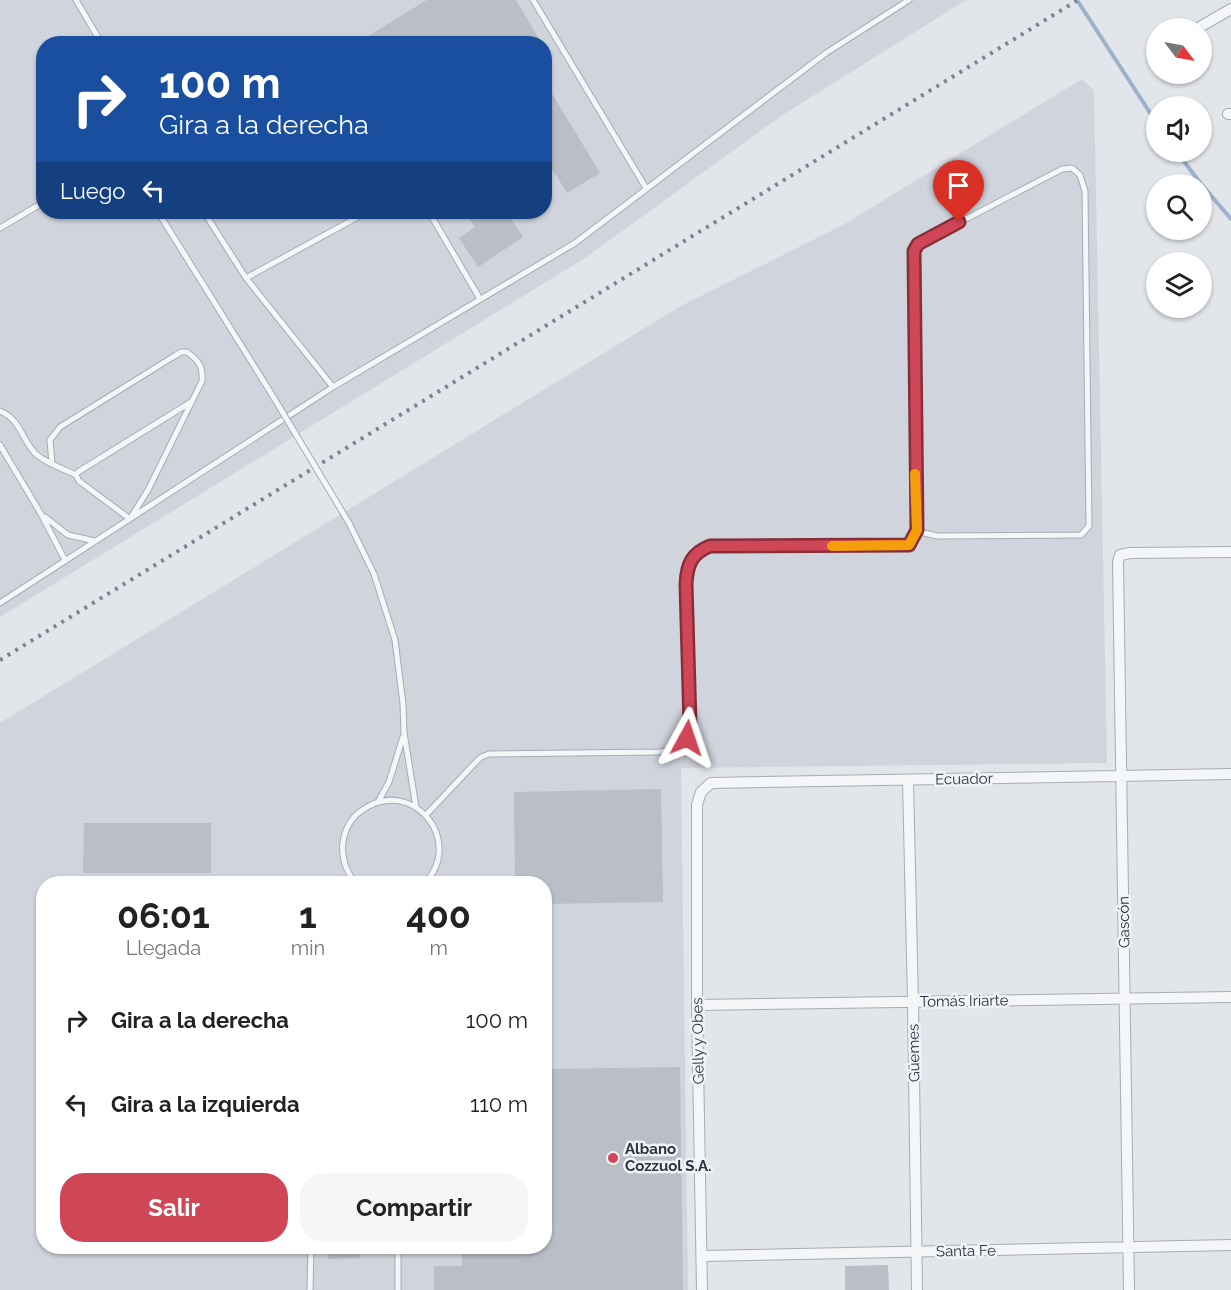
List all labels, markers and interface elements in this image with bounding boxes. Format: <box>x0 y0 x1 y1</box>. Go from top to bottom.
north arrow <box>1146 18 1212 84</box>
map controls <box>1146 18 1212 318</box>
text: 100 m <box>159 59 281 108</box>
icon: right <box>60 60 138 138</box>
button: sound <box>1146 96 1212 162</box>
text: Gira a la derecha <box>159 109 369 140</box>
pin <box>933 160 984 222</box>
icon: arrive <box>942 169 975 202</box>
icon: left <box>137 174 170 207</box>
button: search <box>1146 174 1212 240</box>
text: Luego <box>60 178 125 204</box>
button: layers <box>1146 252 1212 318</box>
position arrow <box>655 706 719 770</box>
street label: Ecuador <box>935 769 994 789</box>
text: 06:01 <box>117 894 210 936</box>
text: 1 <box>299 894 317 936</box>
text: 400 <box>406 894 471 936</box>
street label: Gascón <box>1115 896 1133 948</box>
text: Llegada <box>126 936 201 960</box>
text: min <box>291 936 325 960</box>
text: m <box>429 936 448 960</box>
street label: Tomás Iriarte <box>919 991 1009 1011</box>
street label: Gelly y Obes <box>688 997 708 1085</box>
icon: right <box>60 1004 93 1037</box>
text: Gira a la derecha <box>111 1007 289 1033</box>
text: 100 m <box>466 1007 528 1033</box>
street label: Güemes <box>904 1024 924 1082</box>
icon: left <box>60 1088 93 1121</box>
text: Gira a la izquierda <box>111 1091 300 1117</box>
text: 110 m <box>470 1091 528 1117</box>
place label: Albano Cozzuol S.A. <box>625 1140 711 1175</box>
marker: Albano Cozzuol S.A. <box>606 1151 620 1165</box>
button: Salir <box>60 1173 288 1242</box>
button: Compartir <box>300 1173 528 1242</box>
street label: Santa Fe <box>936 1241 996 1261</box>

